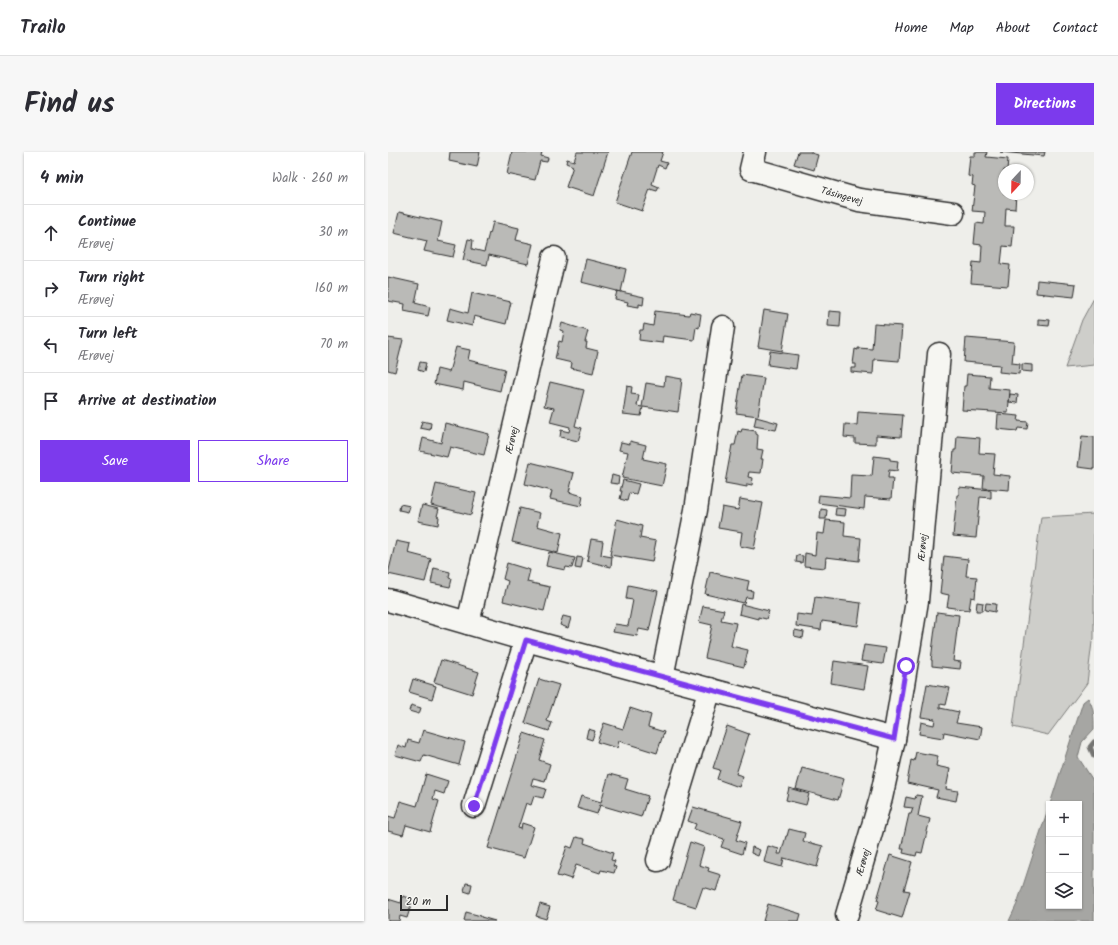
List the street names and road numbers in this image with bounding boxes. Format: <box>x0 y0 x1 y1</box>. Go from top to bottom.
street label: Tåsingevej <box>819 182 864 209</box>
street label: Ærøvej <box>501 425 523 455</box>
street label: Ærøvej <box>914 533 932 562</box>
street label: Ærøvej <box>852 847 875 878</box>

